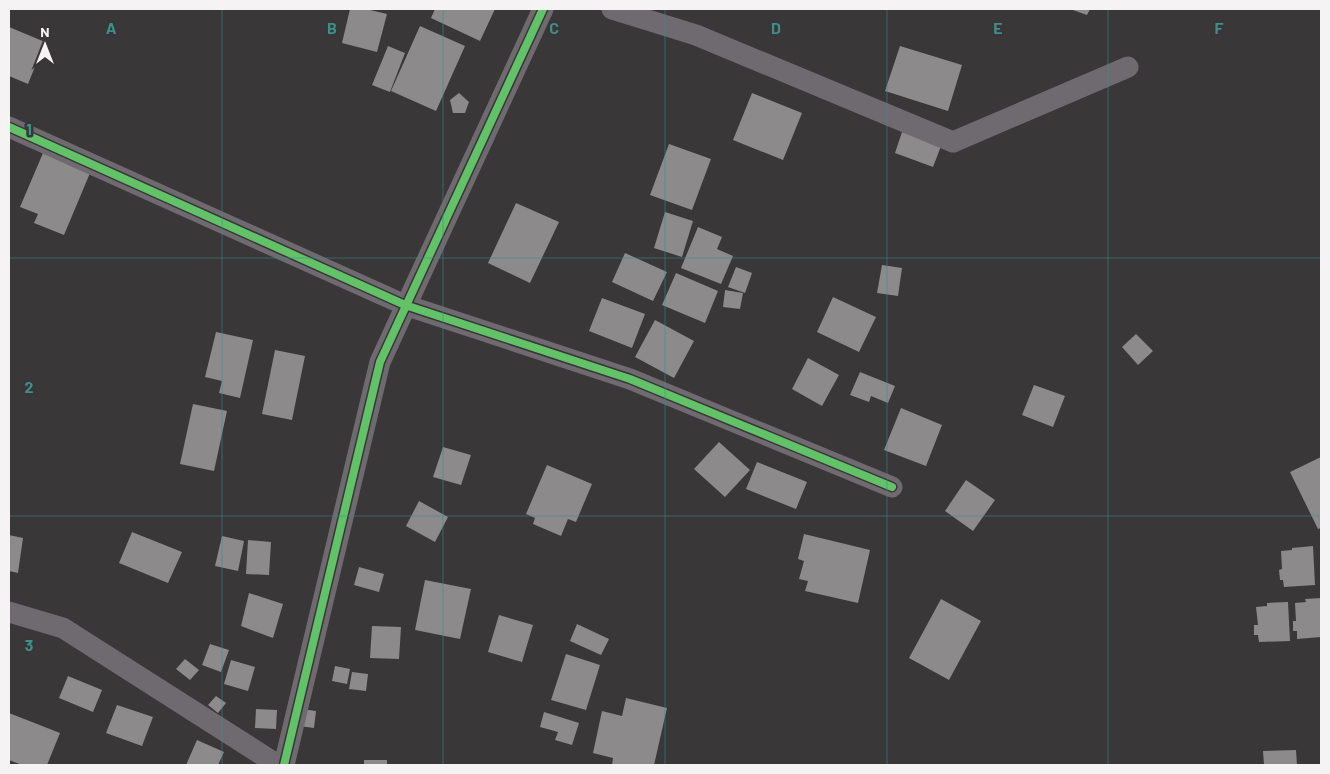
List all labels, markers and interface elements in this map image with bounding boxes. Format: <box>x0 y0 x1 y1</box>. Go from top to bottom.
text: A <box>106 18 117 37</box>
text: B <box>327 18 337 37</box>
text: C <box>549 18 559 37</box>
text: D <box>771 18 781 37</box>
text: E <box>993 18 1003 37</box>
text: F <box>1215 18 1224 37</box>
north arrow <box>20 20 70 70</box>
text: N <box>40 23 50 40</box>
text: 1 <box>26 119 32 138</box>
text: 2 <box>25 377 34 396</box>
text: 3 <box>25 635 33 654</box>

